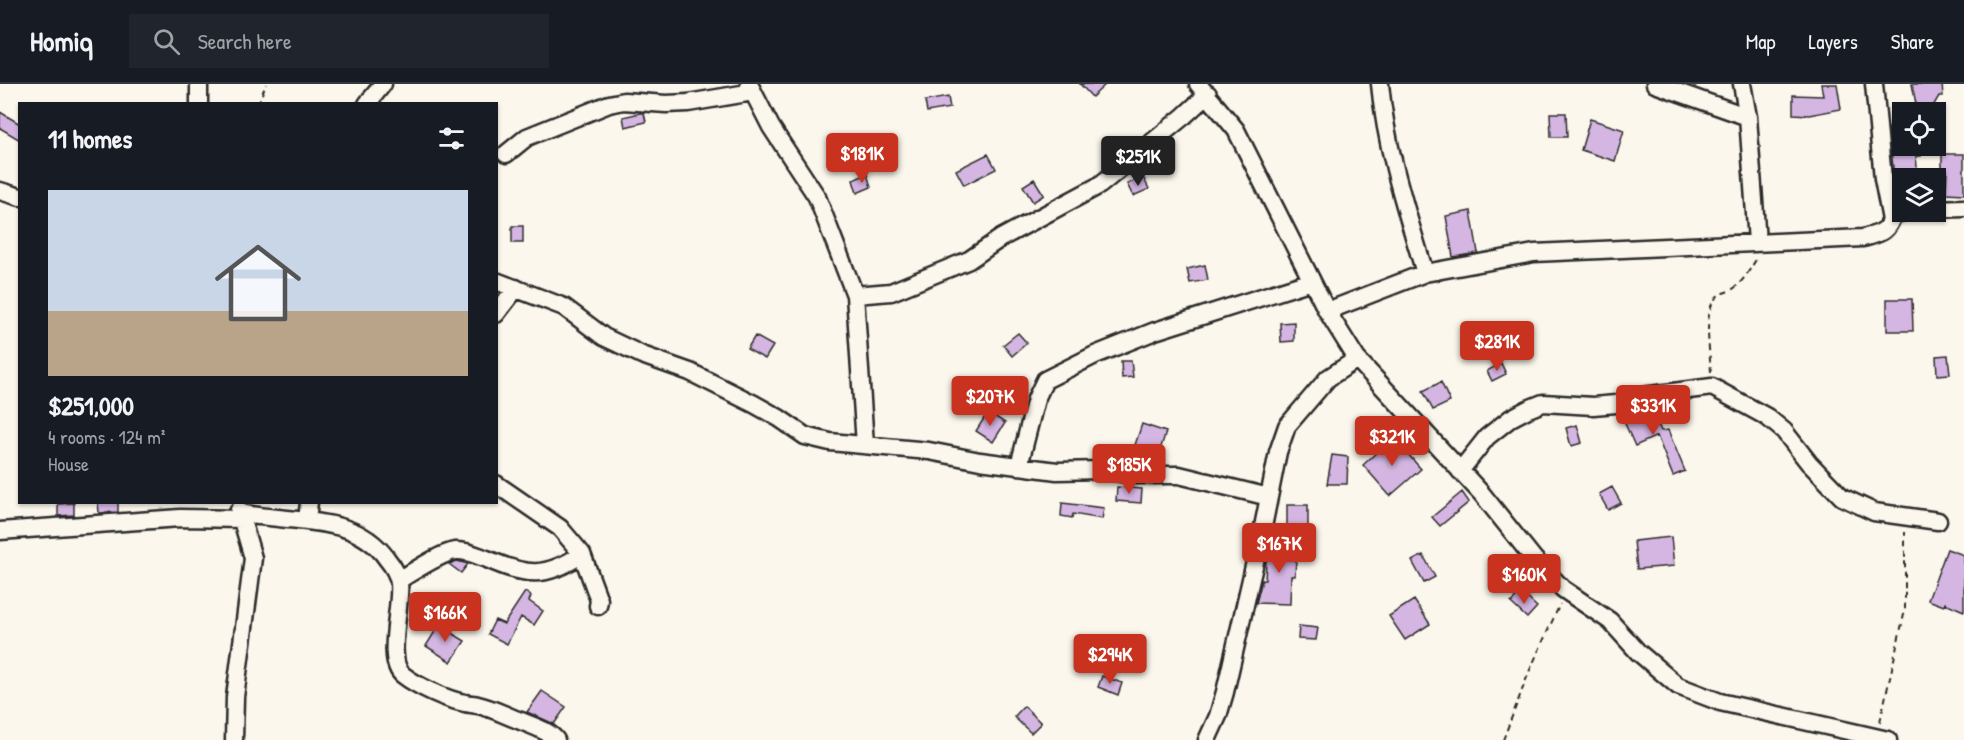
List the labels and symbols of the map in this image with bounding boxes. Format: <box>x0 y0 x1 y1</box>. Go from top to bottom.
pin: $181K <box>820 133 904 184</box>
pin: $251K <box>1096 136 1180 187</box>
pin: $281K <box>1455 321 1539 372</box>
pin: $207K <box>948 376 1032 427</box>
pin: $331K <box>1611 385 1695 436</box>
pin: $321K <box>1350 416 1434 467</box>
pin: $185K <box>1087 444 1171 495</box>
pin: $167K <box>1237 523 1321 574</box>
pin: $160K <box>1482 554 1566 605</box>
pin: $166K <box>403 592 487 643</box>
pin: $294K <box>1068 634 1152 685</box>

